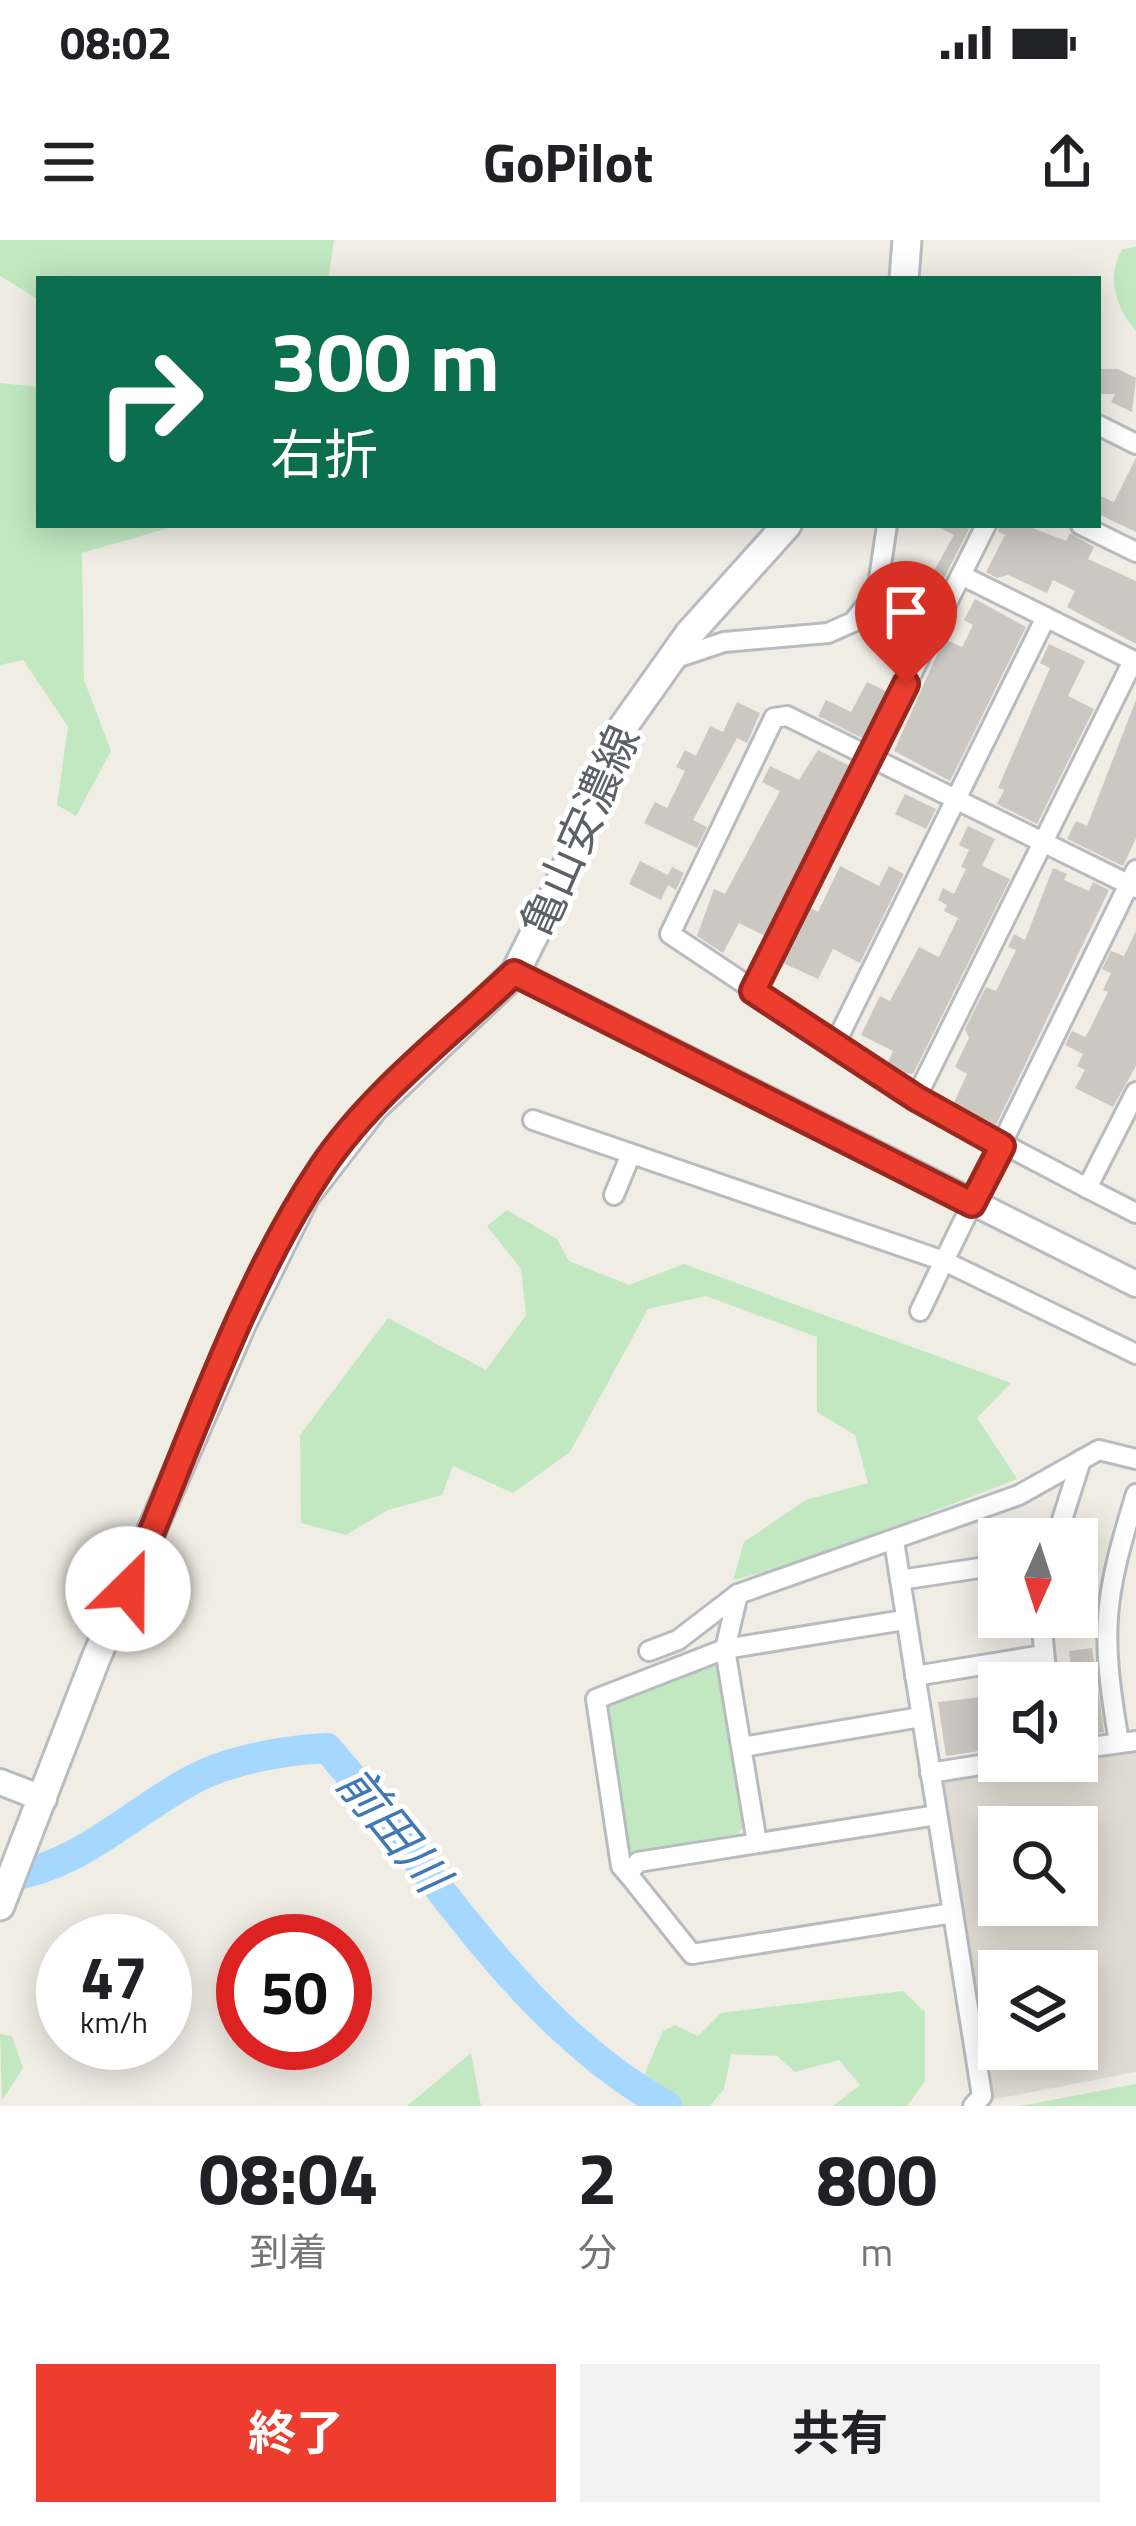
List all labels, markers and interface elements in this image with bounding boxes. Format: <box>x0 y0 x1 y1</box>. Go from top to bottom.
text: 08:02 <box>60 8 172 76</box>
text: GoPilot <box>483 121 653 203</box>
icon: menu <box>36 129 102 195</box>
icon: share <box>1034 129 1100 195</box>
text: 300 m <box>270 296 500 424</box>
icon: right <box>72 324 228 480</box>
text: 右折 <box>270 413 378 495</box>
pin <box>855 561 957 684</box>
icon: arrive <box>873 579 939 645</box>
street label: 亀山安濃線 <box>502 714 656 947</box>
north arrow <box>978 1518 1098 1638</box>
map controls <box>978 1518 1098 2070</box>
position arrow <box>65 1526 191 1652</box>
button: sound <box>978 1662 1098 1782</box>
water label: 前田川 <box>320 1750 470 1911</box>
button: search <box>978 1806 1098 1926</box>
speed limit sign: 50 <box>216 1914 372 2070</box>
text: 47 <box>80 1931 148 2022</box>
button: layers <box>978 1950 1098 2070</box>
text: km/h <box>80 1999 148 2045</box>
text: 08:04 <box>199 2122 378 2232</box>
text: 2 <box>577 2122 618 2232</box>
text: 800 <box>816 2123 937 2233</box>
text: 到着 <box>250 2222 328 2281</box>
text: 分 <box>578 2222 617 2281</box>
text: m <box>860 2222 893 2281</box>
button: 終了 <box>36 2364 556 2502</box>
button: 共有 <box>580 2364 1100 2502</box>

